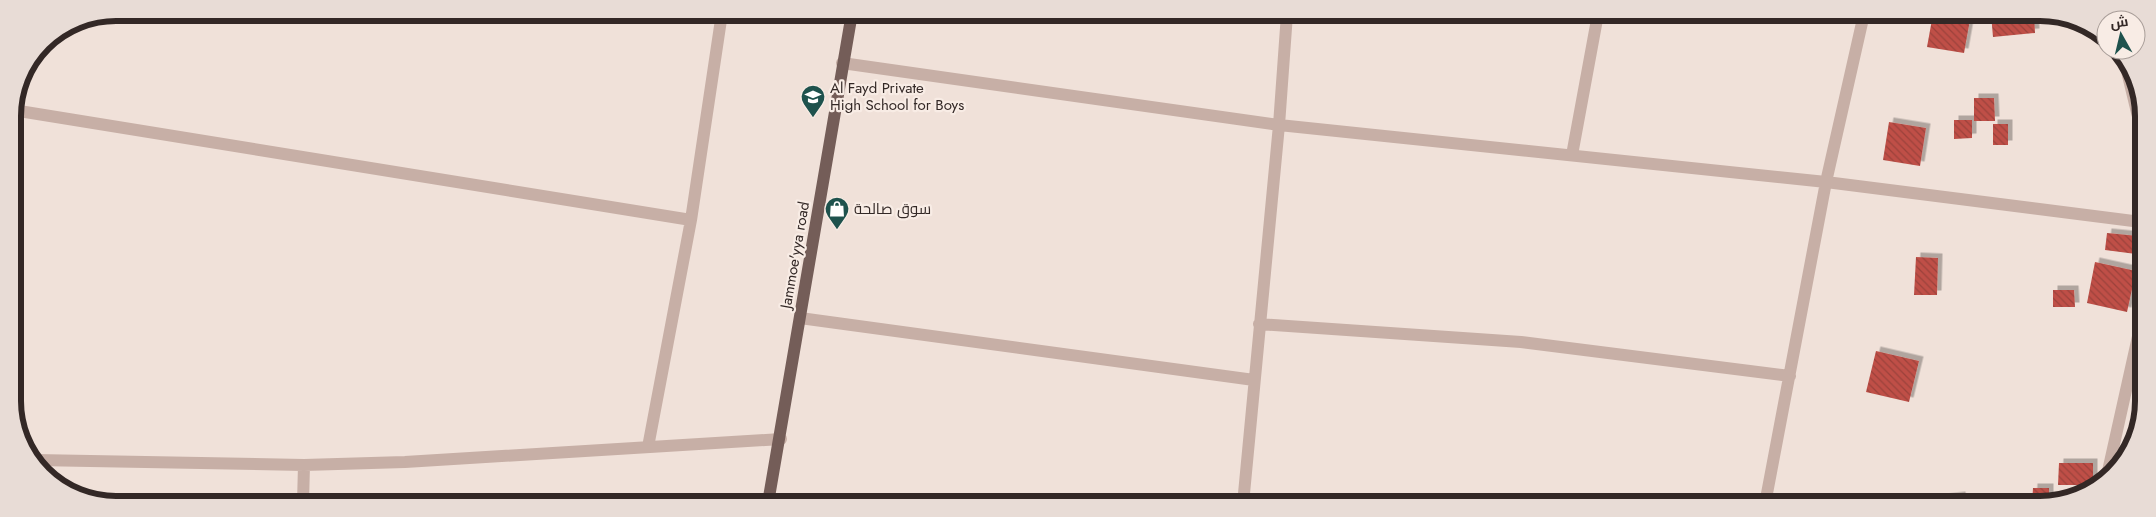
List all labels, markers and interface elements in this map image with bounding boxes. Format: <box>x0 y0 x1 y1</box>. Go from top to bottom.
north arrow <box>2096 10 2146 60</box>
text: ش <box>2109 11 2130 33</box>
place label: Al Fayd Private High School for Boys <box>830 77 964 116</box>
school or university icon: Al Fayd Private High School for Boys <box>800 84 826 118</box>
shop icon: سوق صالحة <box>824 196 850 230</box>
place label: سوق صالحة <box>854 198 931 220</box>
street label: Jammoe'yya road <box>774 200 815 312</box>

